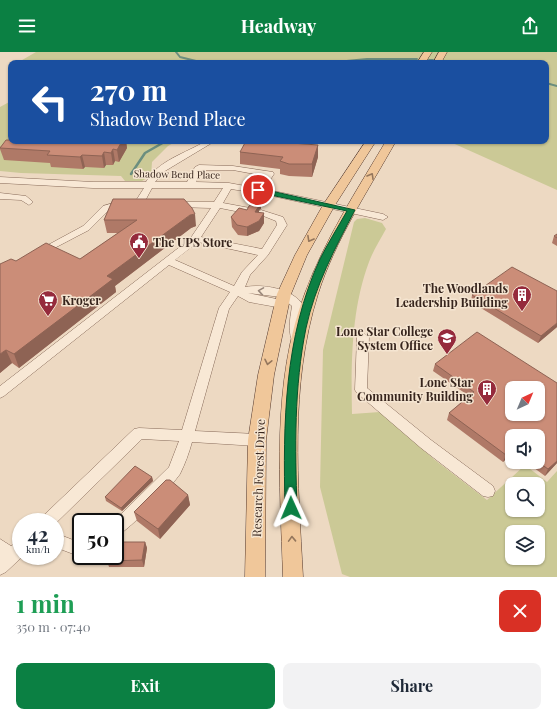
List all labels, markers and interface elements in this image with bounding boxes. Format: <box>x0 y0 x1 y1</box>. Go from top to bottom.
text: Headway <box>241 14 316 38</box>
icon: menu <box>16 15 38 37</box>
icon: share <box>519 15 541 37</box>
text: 270 m <box>90 71 167 108</box>
icon: left <box>24 76 76 128</box>
text: Shadow Bend Place <box>90 107 246 131</box>
street label: Shadow Bend Place <box>134 166 220 182</box>
pin <box>241 173 275 207</box>
one-way arrow <box>366 173 373 180</box>
icon: arrive <box>247 179 269 201</box>
public building icon: The UPS Store <box>128 231 150 259</box>
place label: The UPS Store <box>153 234 232 250</box>
one-way arrow <box>308 235 315 243</box>
place label: The Woodlands Leadership Building <box>395 280 508 310</box>
building icon: The Woodlands Leadership Building <box>511 284 533 312</box>
one-way arrow <box>258 287 264 296</box>
supermarket icon: Kroger <box>37 289 59 317</box>
place label: Kroger <box>62 292 101 308</box>
place label: Lone Star College System Office <box>336 323 433 353</box>
school or university icon: Lone Star College System Office <box>436 327 458 355</box>
one-way arrow <box>265 359 273 365</box>
place label: Lone Star Community Building <box>357 374 473 404</box>
building icon: Lone Star Community Building <box>476 378 498 406</box>
north arrow <box>505 381 545 421</box>
map controls <box>505 381 545 565</box>
street label: Research Forest Drive <box>248 419 268 537</box>
button: sound <box>505 429 545 469</box>
button: search <box>505 477 545 517</box>
position arrow <box>270 487 312 529</box>
speed limit sign: 50 <box>72 513 124 565</box>
text: 42 <box>27 520 49 547</box>
button: layers <box>505 525 545 565</box>
one-way arrow <box>287 536 296 542</box>
text: km/h <box>26 542 50 556</box>
text: 1 min <box>16 587 75 619</box>
button: close <box>499 590 541 632</box>
text: 350 m · 07:40 <box>16 618 91 635</box>
button: Exit <box>16 663 275 709</box>
button: Share <box>283 663 541 709</box>

